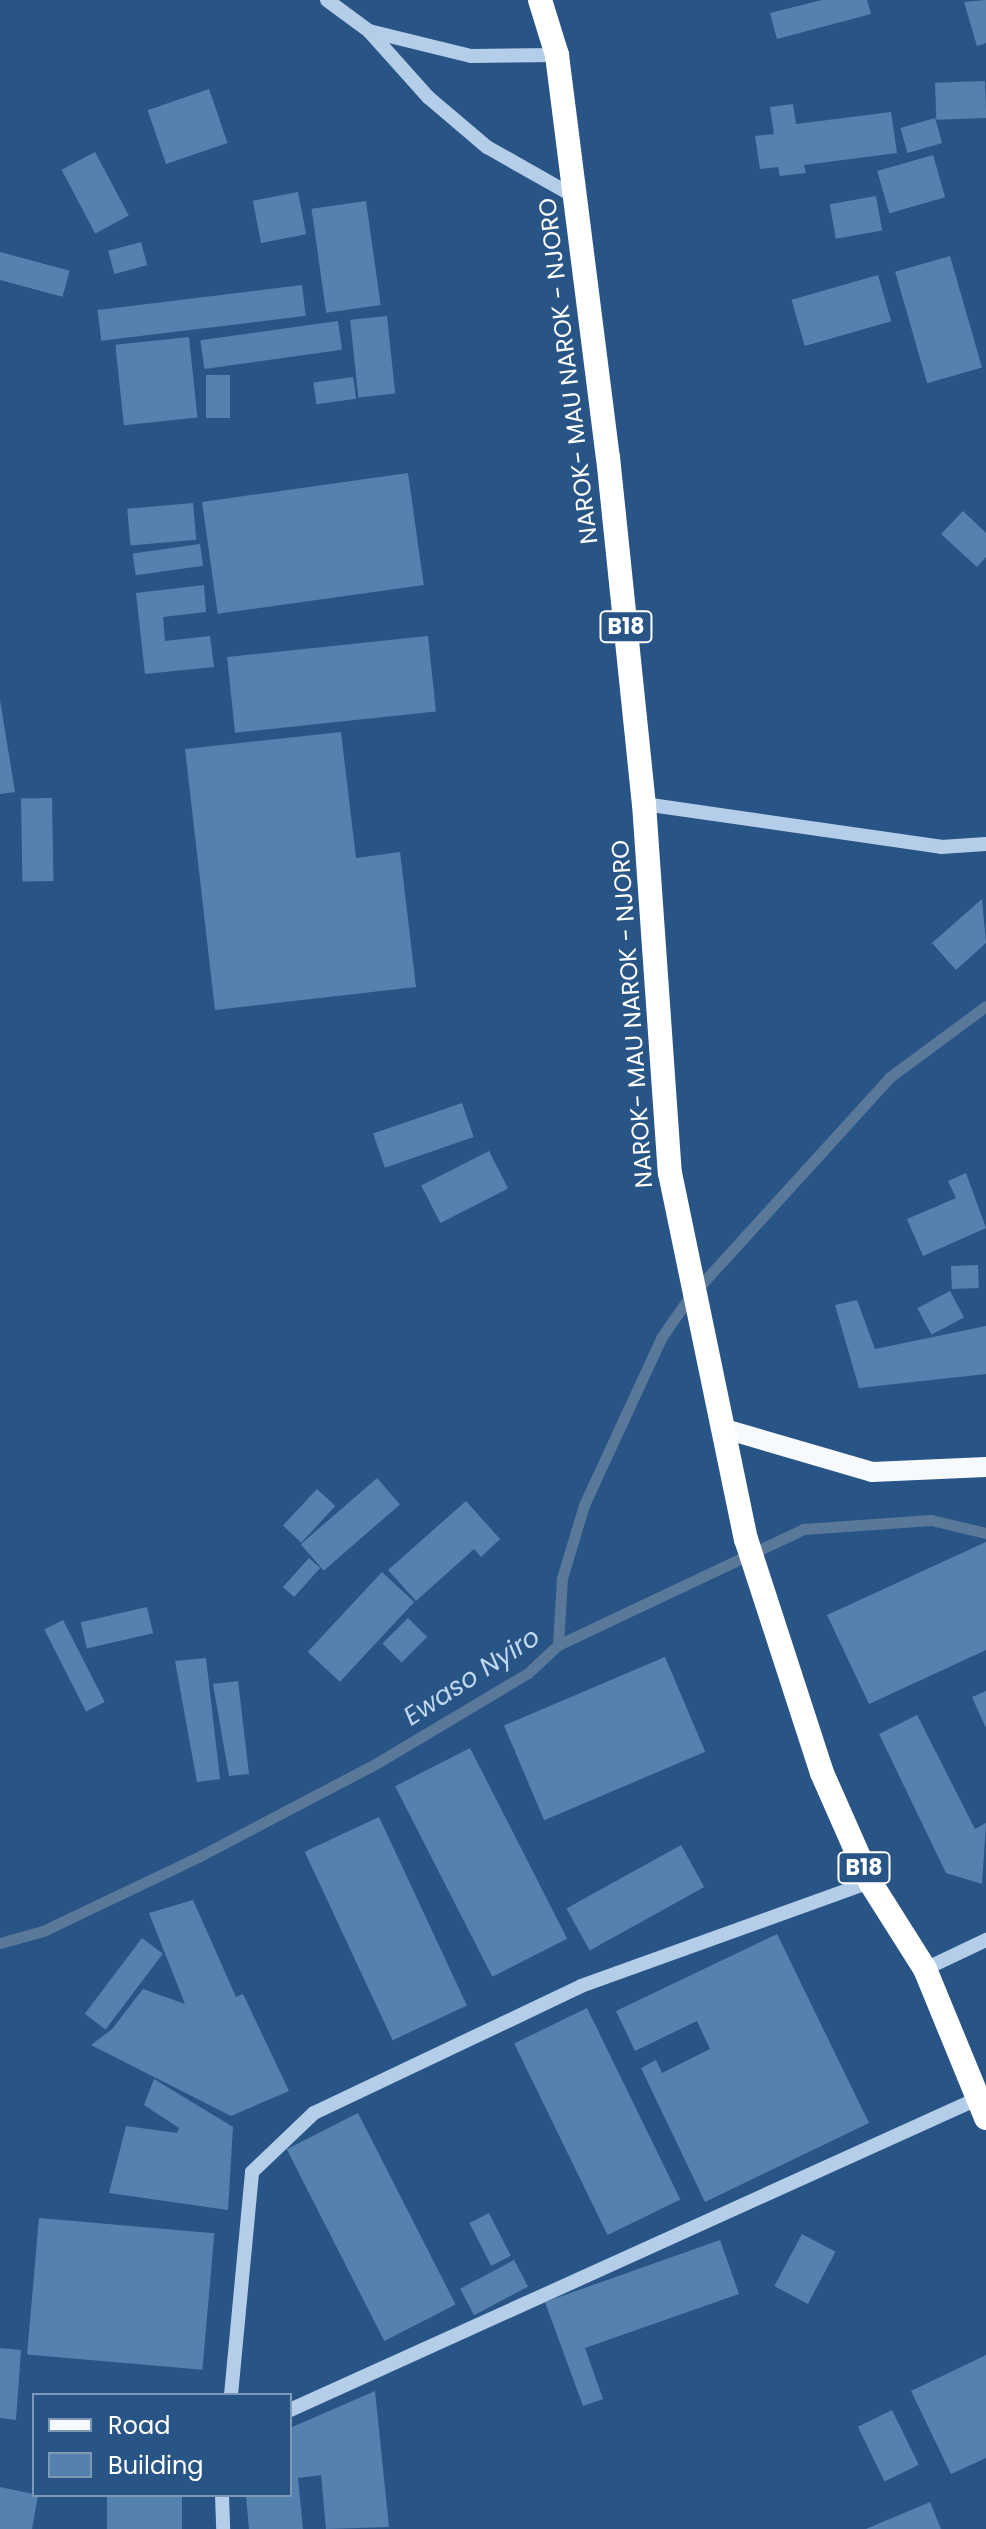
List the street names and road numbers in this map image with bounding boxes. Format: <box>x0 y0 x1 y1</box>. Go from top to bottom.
street label: NAROK- MAU NAROK - NJORO <box>532 196 604 546</box>
road number: B18 <box>598 609 654 645</box>
street label: NAROK- MAU NAROK - NJORO <box>605 839 659 1189</box>
road number: B18 <box>836 1850 892 1886</box>

